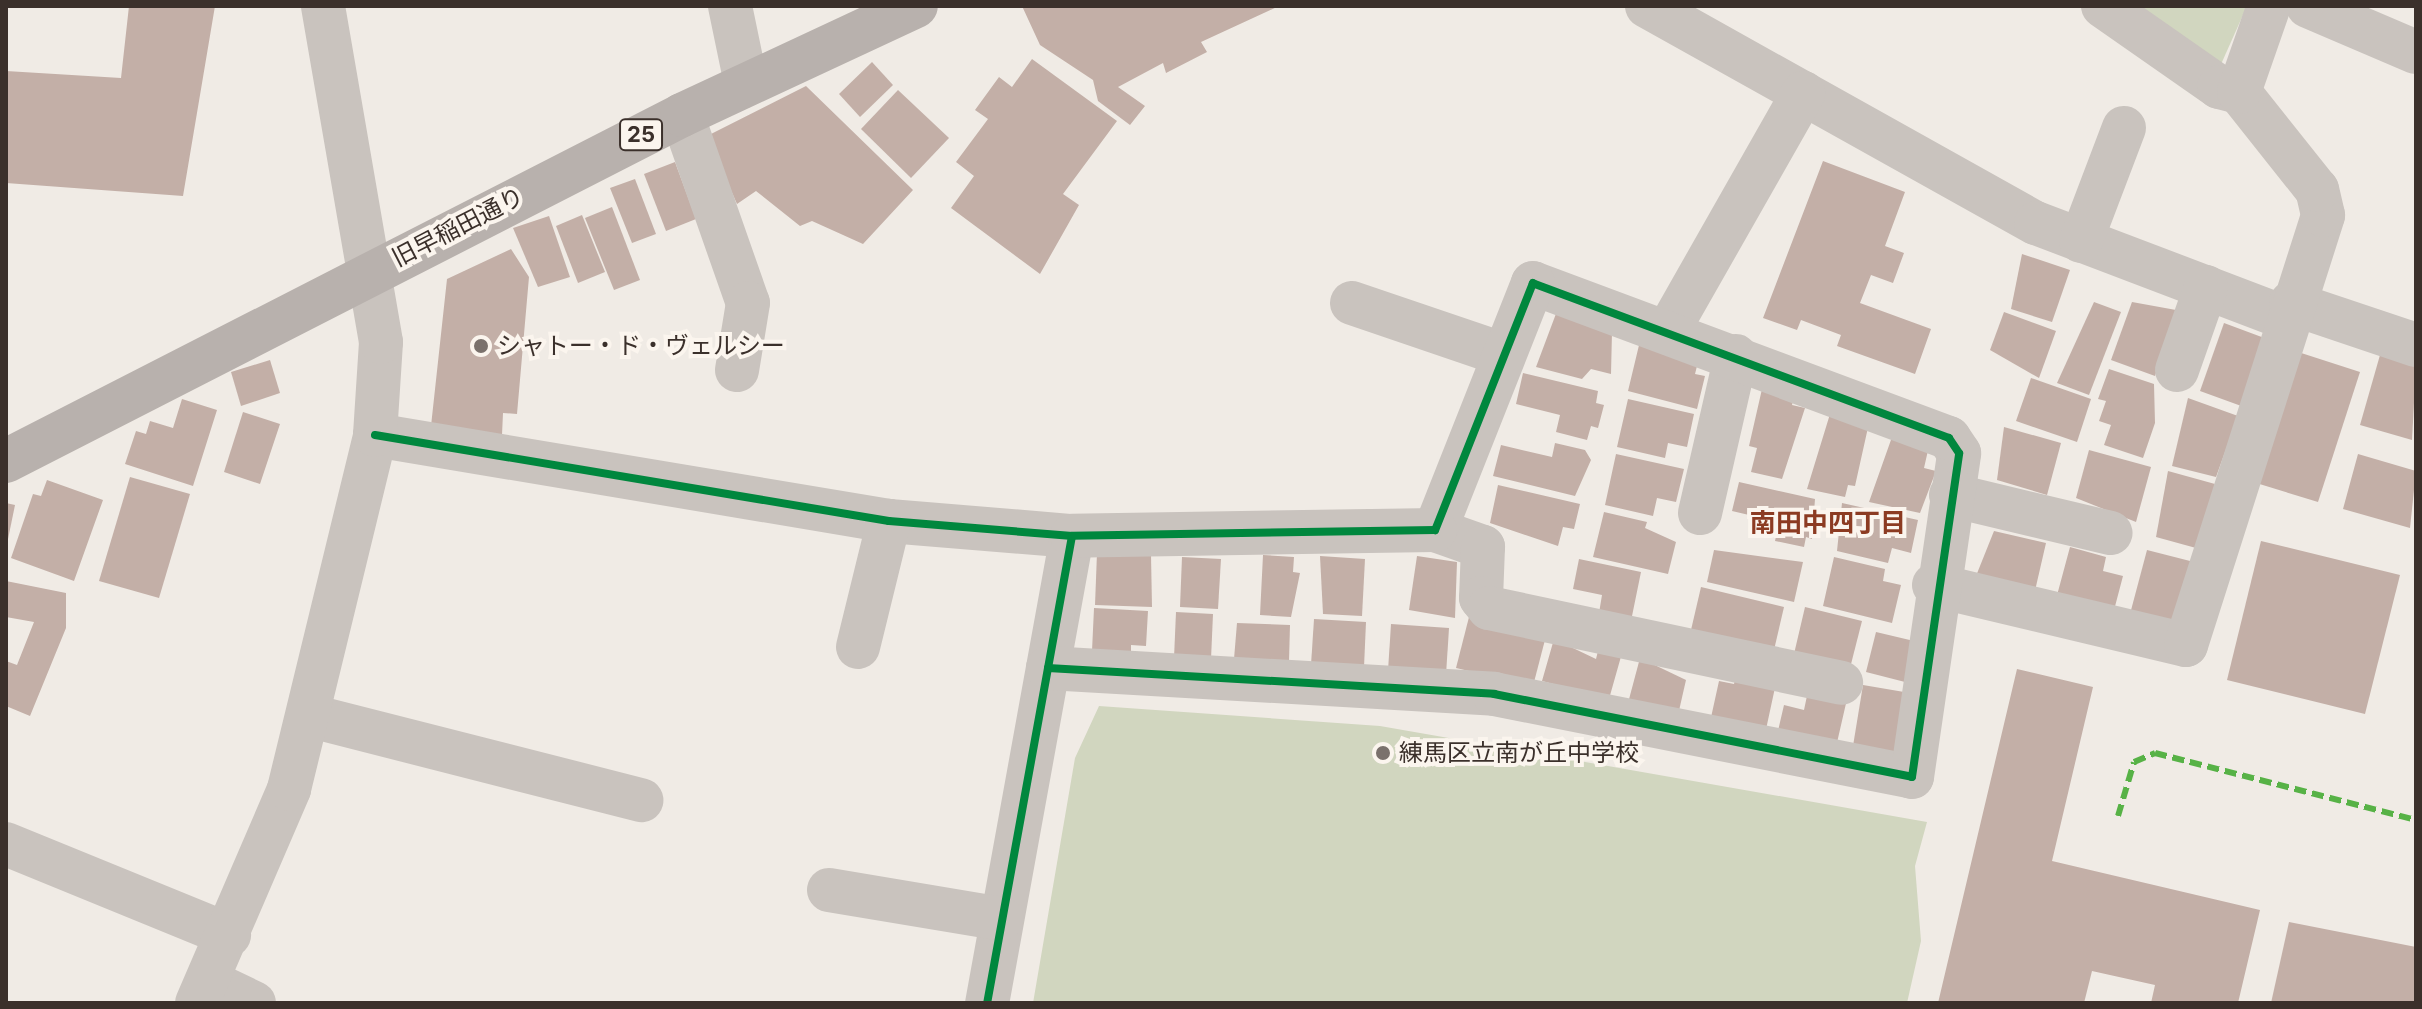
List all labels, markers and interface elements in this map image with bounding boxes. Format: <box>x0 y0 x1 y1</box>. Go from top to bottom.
road number: 25 <box>619 117 663 153</box>
street label: 旧早稲田通り <box>387 181 529 273</box>
place label: シャトー・ド・ヴェルシー <box>497 332 785 360</box>
marker: シャトー・ド・ヴェルシー <box>472 337 490 355</box>
district label: 南田中四丁目 <box>1750 507 1906 539</box>
place label: 練馬区立南が丘中学校 <box>1399 739 1639 767</box>
marker: 練馬区立南が丘中学校 <box>1374 744 1392 762</box>

